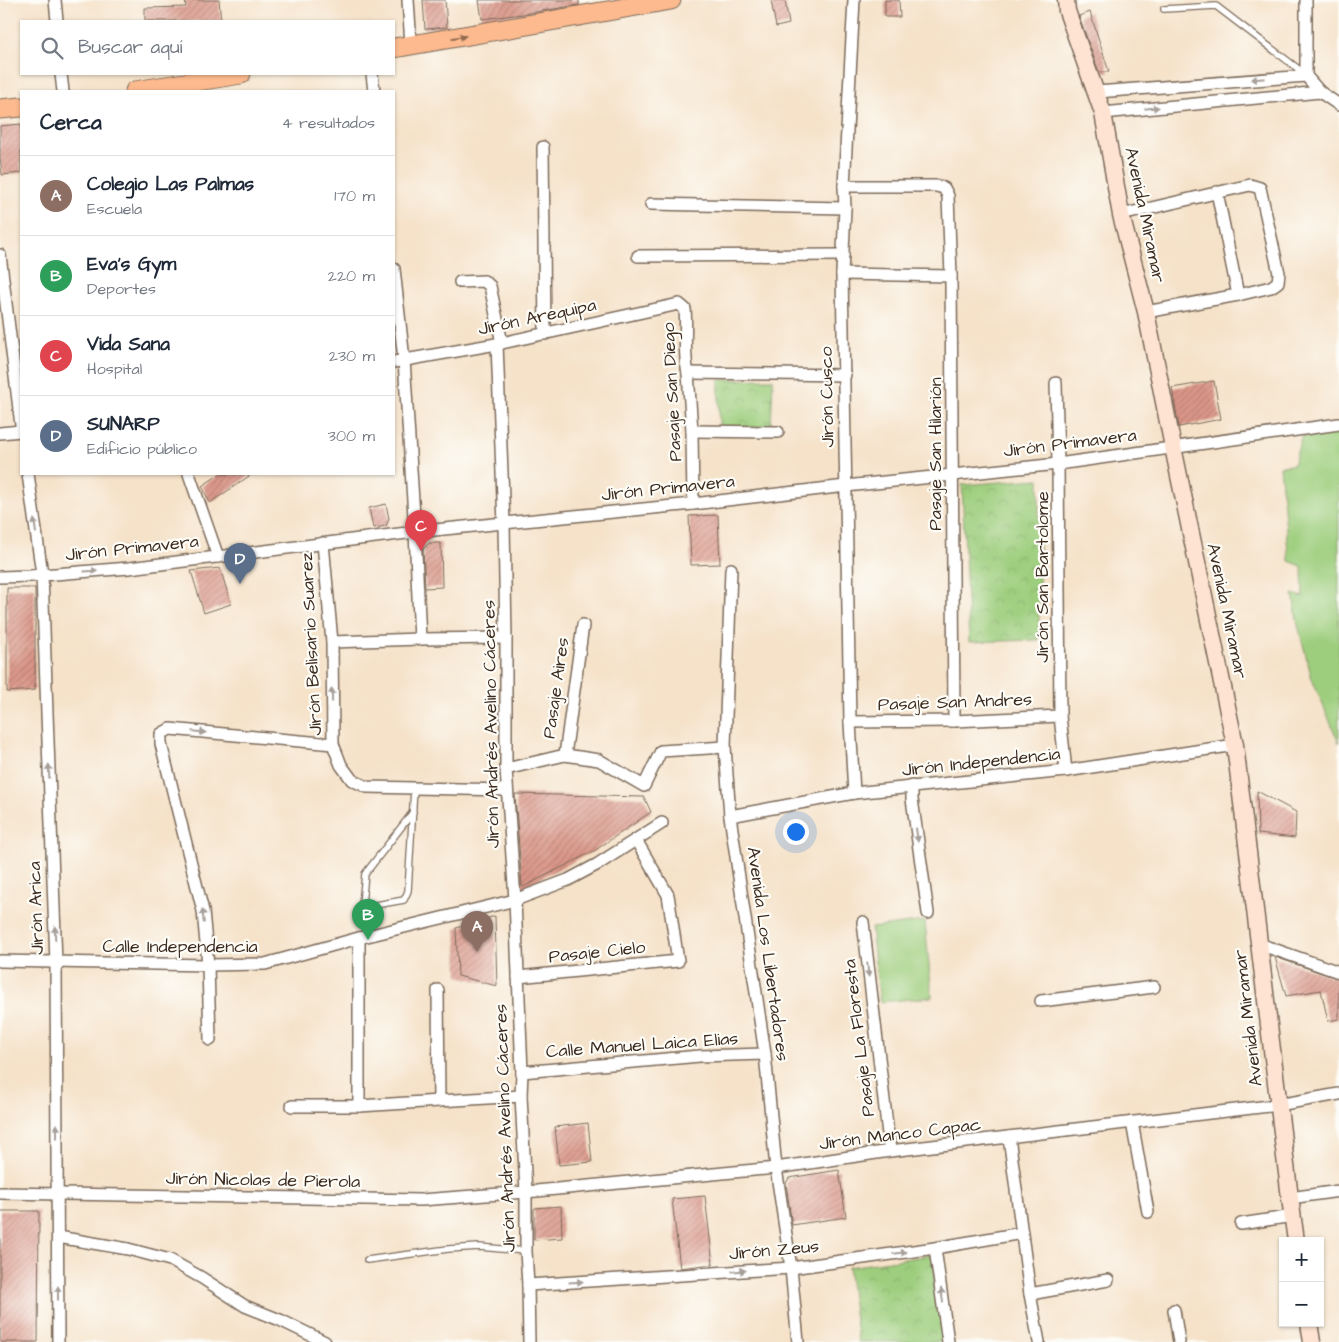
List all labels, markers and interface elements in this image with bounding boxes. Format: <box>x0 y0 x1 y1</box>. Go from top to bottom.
search box <box>20 20 395 75</box>
one-way arrow <box>451 32 467 40</box>
icon: search <box>38 34 66 62</box>
text: Buscar aquí <box>78 34 182 61</box>
one-way arrow <box>1250 76 1266 84</box>
one-way arrow <box>1144 104 1160 112</box>
text: Cerca <box>40 108 102 137</box>
text: 4 resultados <box>282 112 375 134</box>
street label: Avenida Miramar <box>1118 145 1172 285</box>
text: Colegio Las Palmas <box>87 171 254 198</box>
text: A <box>51 185 61 207</box>
text: 170 m <box>334 185 375 207</box>
text: Escuela <box>87 198 142 220</box>
text: Eva's Gym <box>87 251 176 278</box>
text: B <box>50 265 62 287</box>
text: 220 m <box>328 265 375 287</box>
text: Deportes <box>87 278 156 300</box>
street label: Jirón Arequipa <box>476 292 598 342</box>
street label: Pasaje San Diego <box>656 322 689 462</box>
text: Vida Sana <box>87 331 170 358</box>
text: C <box>50 345 62 367</box>
text: 230 m <box>329 345 375 367</box>
street label: Jirón Cusco <box>814 346 840 448</box>
text: Hospital <box>87 358 142 380</box>
street label: Pasaje San Hilarión <box>923 377 948 531</box>
text: SUNARP <box>87 411 160 438</box>
street label: Jirón Primavera <box>1002 422 1138 464</box>
text: D <box>51 425 61 447</box>
text: 300 m <box>328 425 375 447</box>
text: Edificio público <box>87 438 197 460</box>
street label: Jirón Primavera <box>600 469 736 507</box>
street label: Jirón San Bartolome <box>1030 491 1055 663</box>
pin: C <box>405 510 437 551</box>
one-way arrow <box>31 518 39 534</box>
street label: Jirón Primavera <box>64 529 200 567</box>
street label: Avenida Miramar <box>1200 541 1254 681</box>
pin: D <box>224 543 256 584</box>
street label: Jirón Belisario Suarez <box>294 552 328 736</box>
one-way arrow <box>83 566 99 574</box>
street label: Jirón Andrés Avelino Cáceres <box>476 600 506 848</box>
street label: Pasaje Aires <box>537 636 575 740</box>
one-way arrow <box>328 687 336 703</box>
street label: Pasaje San Andres <box>877 687 1033 717</box>
one-way arrow <box>191 728 207 736</box>
street label: Jirón Independencia <box>901 741 1061 783</box>
one-way arrow <box>45 763 53 779</box>
your location <box>783 819 809 845</box>
one-way arrow <box>914 827 922 843</box>
street label: Avenida Los Libertadores <box>741 845 795 1063</box>
street label: Jirón Arica <box>22 861 50 955</box>
pin: B <box>352 899 384 940</box>
one-way arrow <box>199 908 207 924</box>
pin: A <box>461 911 493 952</box>
one-way arrow <box>50 925 58 941</box>
street label: Calle Independencia <box>102 934 258 959</box>
street label: Pasaje Cielo <box>547 934 647 970</box>
street label: Avenida Miramar <box>1227 948 1269 1088</box>
street label: Pasaje La Floresta <box>837 958 881 1118</box>
one-way arrow <box>864 963 872 979</box>
street label: Jirón Andrés Avelino Cáceres <box>488 1003 522 1253</box>
street label: Calle Manuel Laica Elias <box>545 1026 739 1064</box>
street label: Jirón Manco Capac <box>818 1112 982 1156</box>
one-way arrow <box>53 1123 61 1139</box>
street label: Jirón Nicolas de Pierola <box>166 1166 360 1194</box>
street label: Jirón Zeus <box>728 1234 820 1266</box>
map controls <box>1279 1237 1324 1327</box>
button: + <box>1279 1237 1324 1282</box>
one-way arrow <box>892 1249 908 1257</box>
one-way arrow <box>731 1267 747 1275</box>
one-way arrow <box>569 1278 585 1286</box>
button: − <box>1279 1282 1324 1327</box>
one-way arrow <box>54 1285 62 1301</box>
one-way arrow <box>938 1287 946 1303</box>

